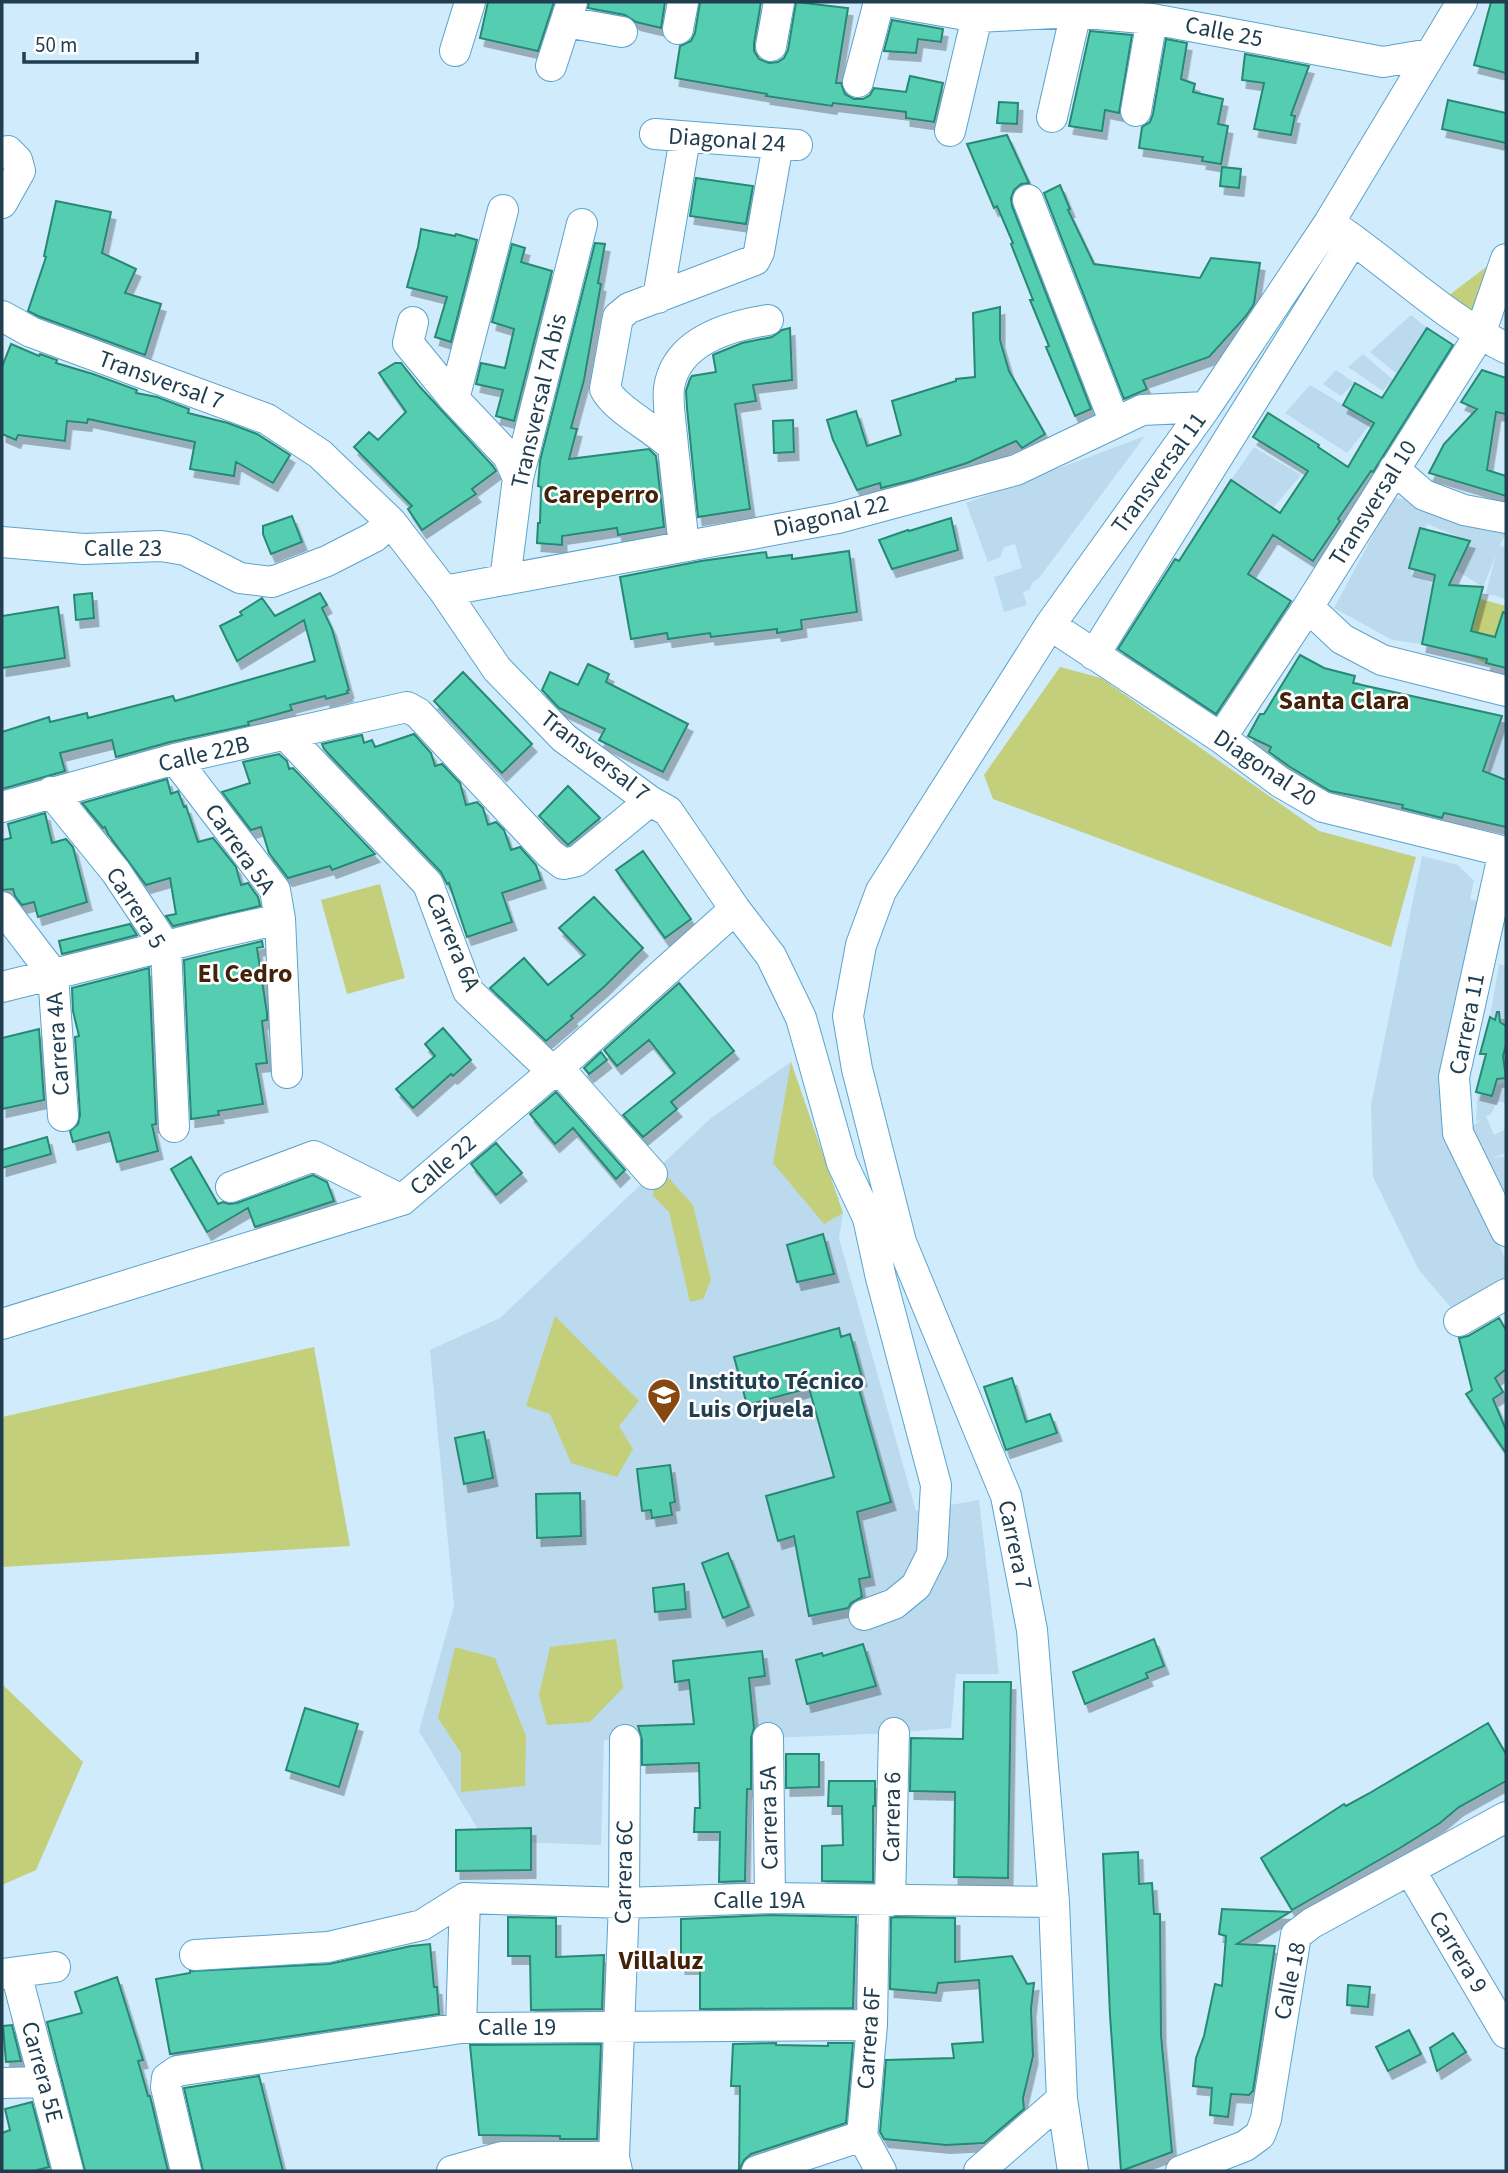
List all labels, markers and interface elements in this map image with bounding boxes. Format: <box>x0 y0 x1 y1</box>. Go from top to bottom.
street label: Calle 25 <box>1182 7 1266 57</box>
scale bar <box>24 21 198 65</box>
text: 50 m <box>35 30 77 60</box>
street label: Diagonal 24 <box>667 118 787 162</box>
street label: Transversal 7A bis <box>502 310 576 492</box>
street label: Transversal 7 <box>93 341 229 419</box>
street label: Transversal 11 <box>1103 405 1215 541</box>
street label: Transversal 10 <box>1320 433 1426 573</box>
district label: Careperro <box>543 476 659 513</box>
street label: Diagonal 22 <box>770 486 892 546</box>
street label: Calle 23 <box>84 531 162 566</box>
district label: Santa Clara <box>1279 682 1409 719</box>
street label: Transversal 7 <box>533 702 657 810</box>
street label: Diagonal 20 <box>1206 721 1324 815</box>
street label: Calle 22B <box>155 727 253 781</box>
street label: Carrera 5A <box>196 796 284 902</box>
street label: Carrera 5 <box>97 860 175 956</box>
street label: Carrera 6A <box>417 887 489 997</box>
district label: El Cedro <box>198 955 292 992</box>
street label: Carrera 11 <box>1440 970 1494 1078</box>
street label: Carrera 4A <box>37 991 79 1097</box>
street label: Calle 22 <box>402 1126 484 1204</box>
place label: Instituto Técnico Luis Orjuela <box>688 1364 864 1427</box>
school or university icon: Instituto Técnico Luis Orjuela <box>645 1376 683 1425</box>
street label: Carrera 7 <box>988 1497 1042 1593</box>
street label: Carrera 5A <box>751 1766 787 1870</box>
street label: Carrera 6 <box>874 1771 910 1863</box>
street label: Carrera 6C <box>606 1819 642 1925</box>
street label: Calle 19A <box>713 1883 805 1918</box>
street label: Carrera 9 <box>1420 1904 1496 2000</box>
street label: Calle 18 <box>1265 1939 1315 2023</box>
district label: Villaluz <box>618 1942 703 1979</box>
street label: Carrera 6F <box>848 1985 890 2090</box>
street label: Calle 19 <box>478 2010 556 2045</box>
street label: Carrera 5E <box>12 2018 72 2126</box>

